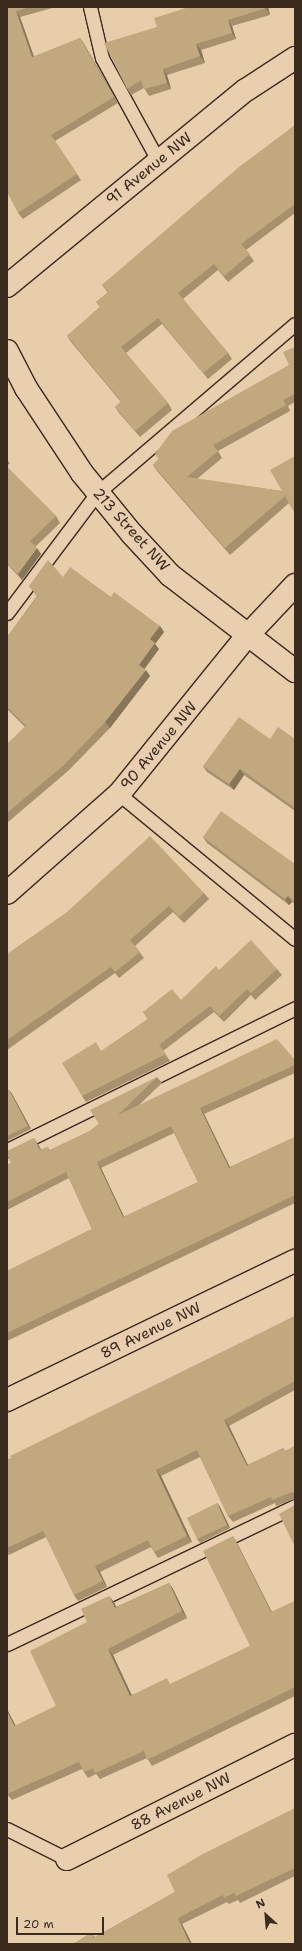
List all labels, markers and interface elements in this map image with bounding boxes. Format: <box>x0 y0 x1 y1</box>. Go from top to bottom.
street label: 91 Avenue NW <box>102 129 196 209</box>
street label: 213 Street NW <box>89 485 173 575</box>
street label: 90 Avenue NW <box>117 698 201 794</box>
street label: 89 Avenue NW <box>98 1299 204 1363</box>
street label: 88 Avenue NW <box>128 1769 234 1835</box>
north arrow <box>246 1895 286 1935</box>
text: N <box>253 1895 268 1912</box>
scale bar <box>18 1909 106 1935</box>
text: 20 m <box>23 1916 54 1932</box>

